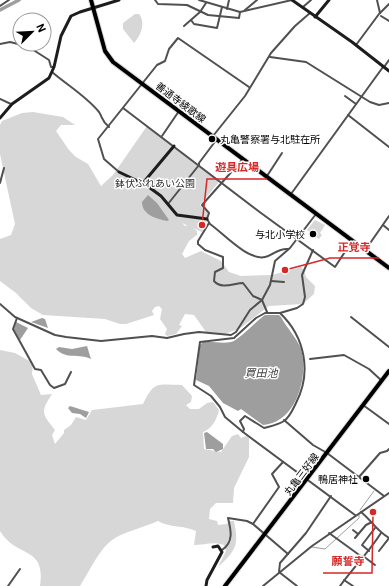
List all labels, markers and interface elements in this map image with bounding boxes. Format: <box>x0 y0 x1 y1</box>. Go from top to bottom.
north arrow <box>12 12 52 52</box>
text: N <box>33 22 48 35</box>
street label: 善通寺綾歌線 <box>153 80 208 125</box>
marker: 丸亀警察署与北駐在所 <box>207 134 217 144</box>
place label: 丸亀警察署与北駐在所 <box>220 134 320 145</box>
callout: 遊具広場 <box>207 156 267 179</box>
text: 遊具広場 <box>215 161 259 174</box>
park label: 鉢伏ふれあい公園 <box>115 178 195 189</box>
place label: 与北小学校 <box>255 229 305 240</box>
marker: 与北小学校 <box>308 229 318 239</box>
callout: 正覚寺 <box>330 235 379 258</box>
text: 正覚寺 <box>338 241 371 254</box>
water label: 買田池 <box>245 367 278 380</box>
street label: 丸亀三好線 <box>282 451 321 498</box>
place label: 鴨居神社 <box>318 474 358 485</box>
marker: 鴨居神社 <box>361 474 371 484</box>
callout: 願誓寺 <box>323 550 372 573</box>
text: 願誓寺 <box>332 555 365 568</box>

